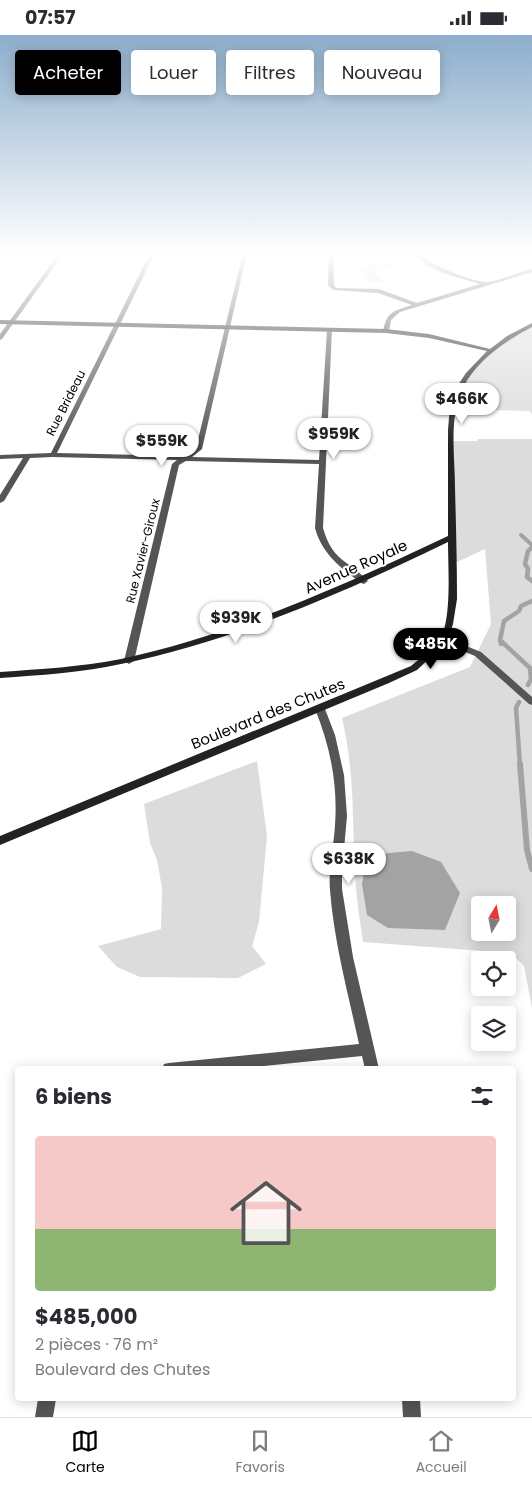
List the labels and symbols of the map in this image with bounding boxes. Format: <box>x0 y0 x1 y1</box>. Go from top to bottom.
street label: Rue Brideau <box>42 367 89 439</box>
pin: $466K <box>427 383 497 425</box>
pin: $959K <box>299 417 369 460</box>
pin: $559K <box>127 425 197 467</box>
street label: Rue Xavier-Giroux <box>121 497 164 605</box>
street label: Avenue Royale <box>301 534 411 599</box>
pin: $939K <box>201 601 271 644</box>
pin: $485K <box>396 627 466 670</box>
street label: Boulevard des Chutes <box>188 673 348 754</box>
pin: $638K <box>314 843 384 885</box>
north arrow <box>471 896 516 941</box>

